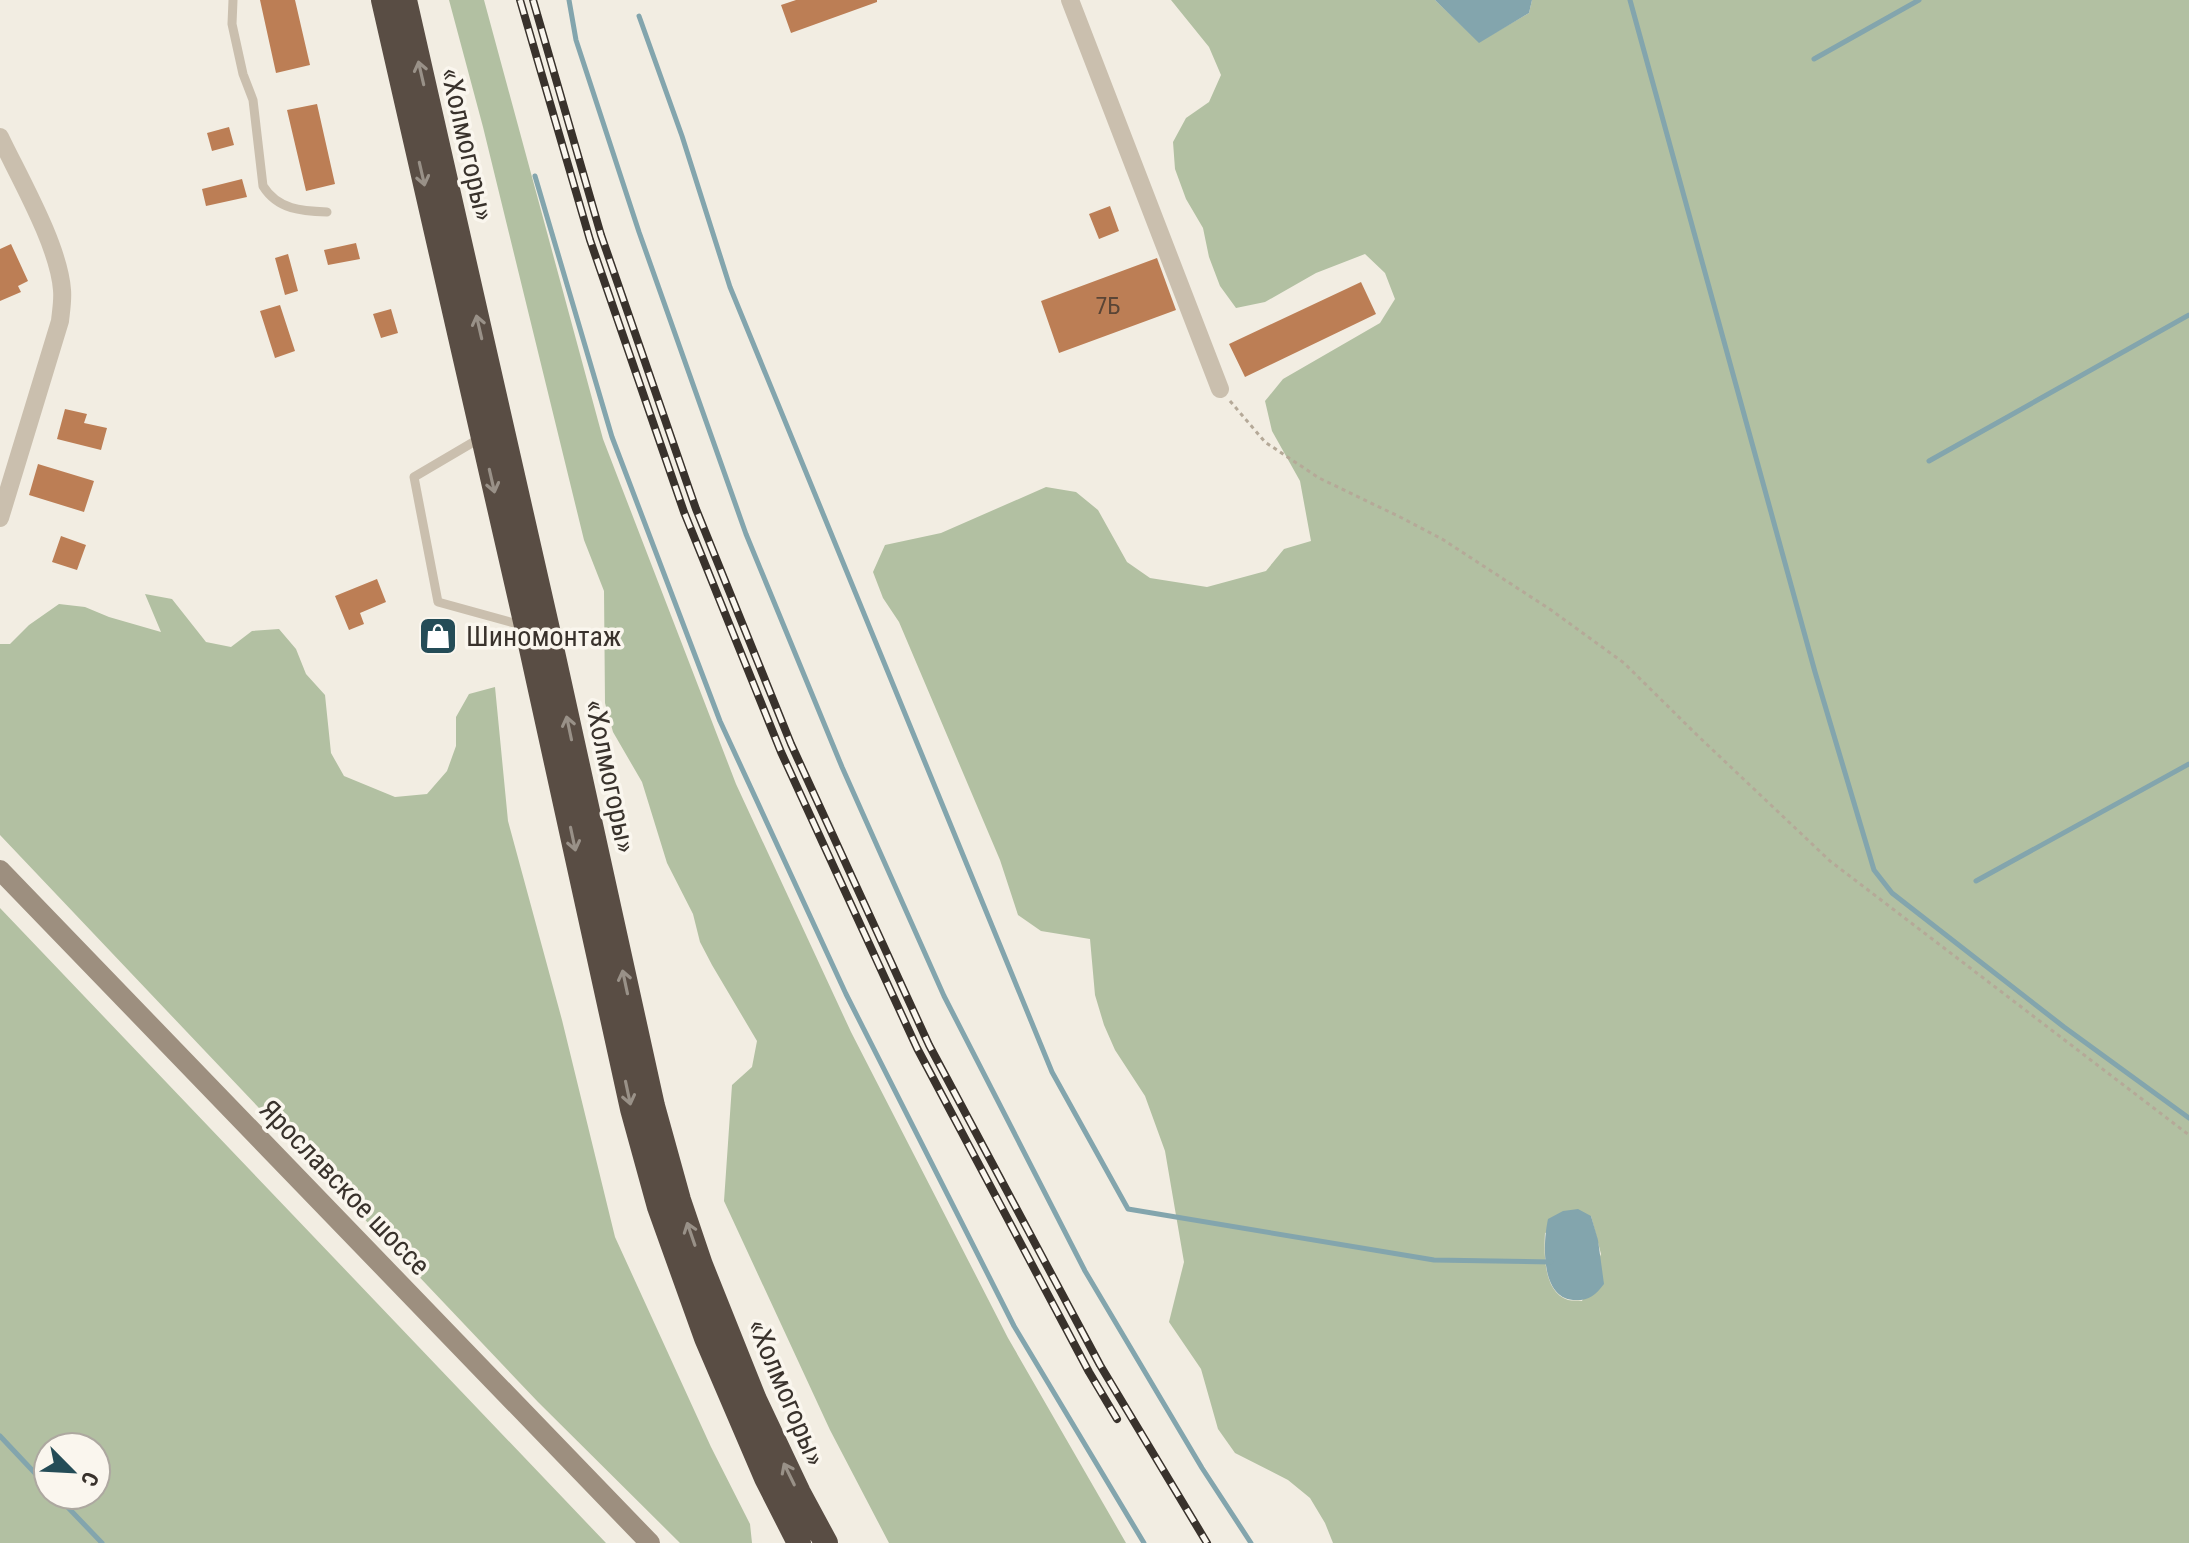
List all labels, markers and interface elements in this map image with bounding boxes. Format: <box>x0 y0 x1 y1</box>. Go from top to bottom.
one-way arrow <box>413 61 428 87</box>
street label: «Холмогоры» <box>434 64 501 224</box>
one-way arrow <box>415 161 430 186</box>
house number: 7Б <box>1095 292 1121 320</box>
one-way arrow <box>471 315 486 340</box>
one-way arrow <box>486 468 501 494</box>
shop icon: Шиномонтаж <box>417 615 459 657</box>
place label: Шиномонтаж <box>466 620 621 653</box>
street label: «Холмогоры» <box>578 696 643 856</box>
one-way arrow <box>561 716 576 742</box>
one-way arrow <box>566 826 581 851</box>
one-way arrow <box>617 970 632 996</box>
one-way arrow <box>621 1080 636 1105</box>
street label: Ярославское шоссе <box>253 1093 437 1282</box>
one-way arrow <box>682 1222 697 1247</box>
street label: «Холмогоры» <box>741 1314 832 1470</box>
north arrow <box>32 1431 112 1511</box>
one-way arrow <box>781 1463 796 1487</box>
text: С <box>76 1468 104 1490</box>

